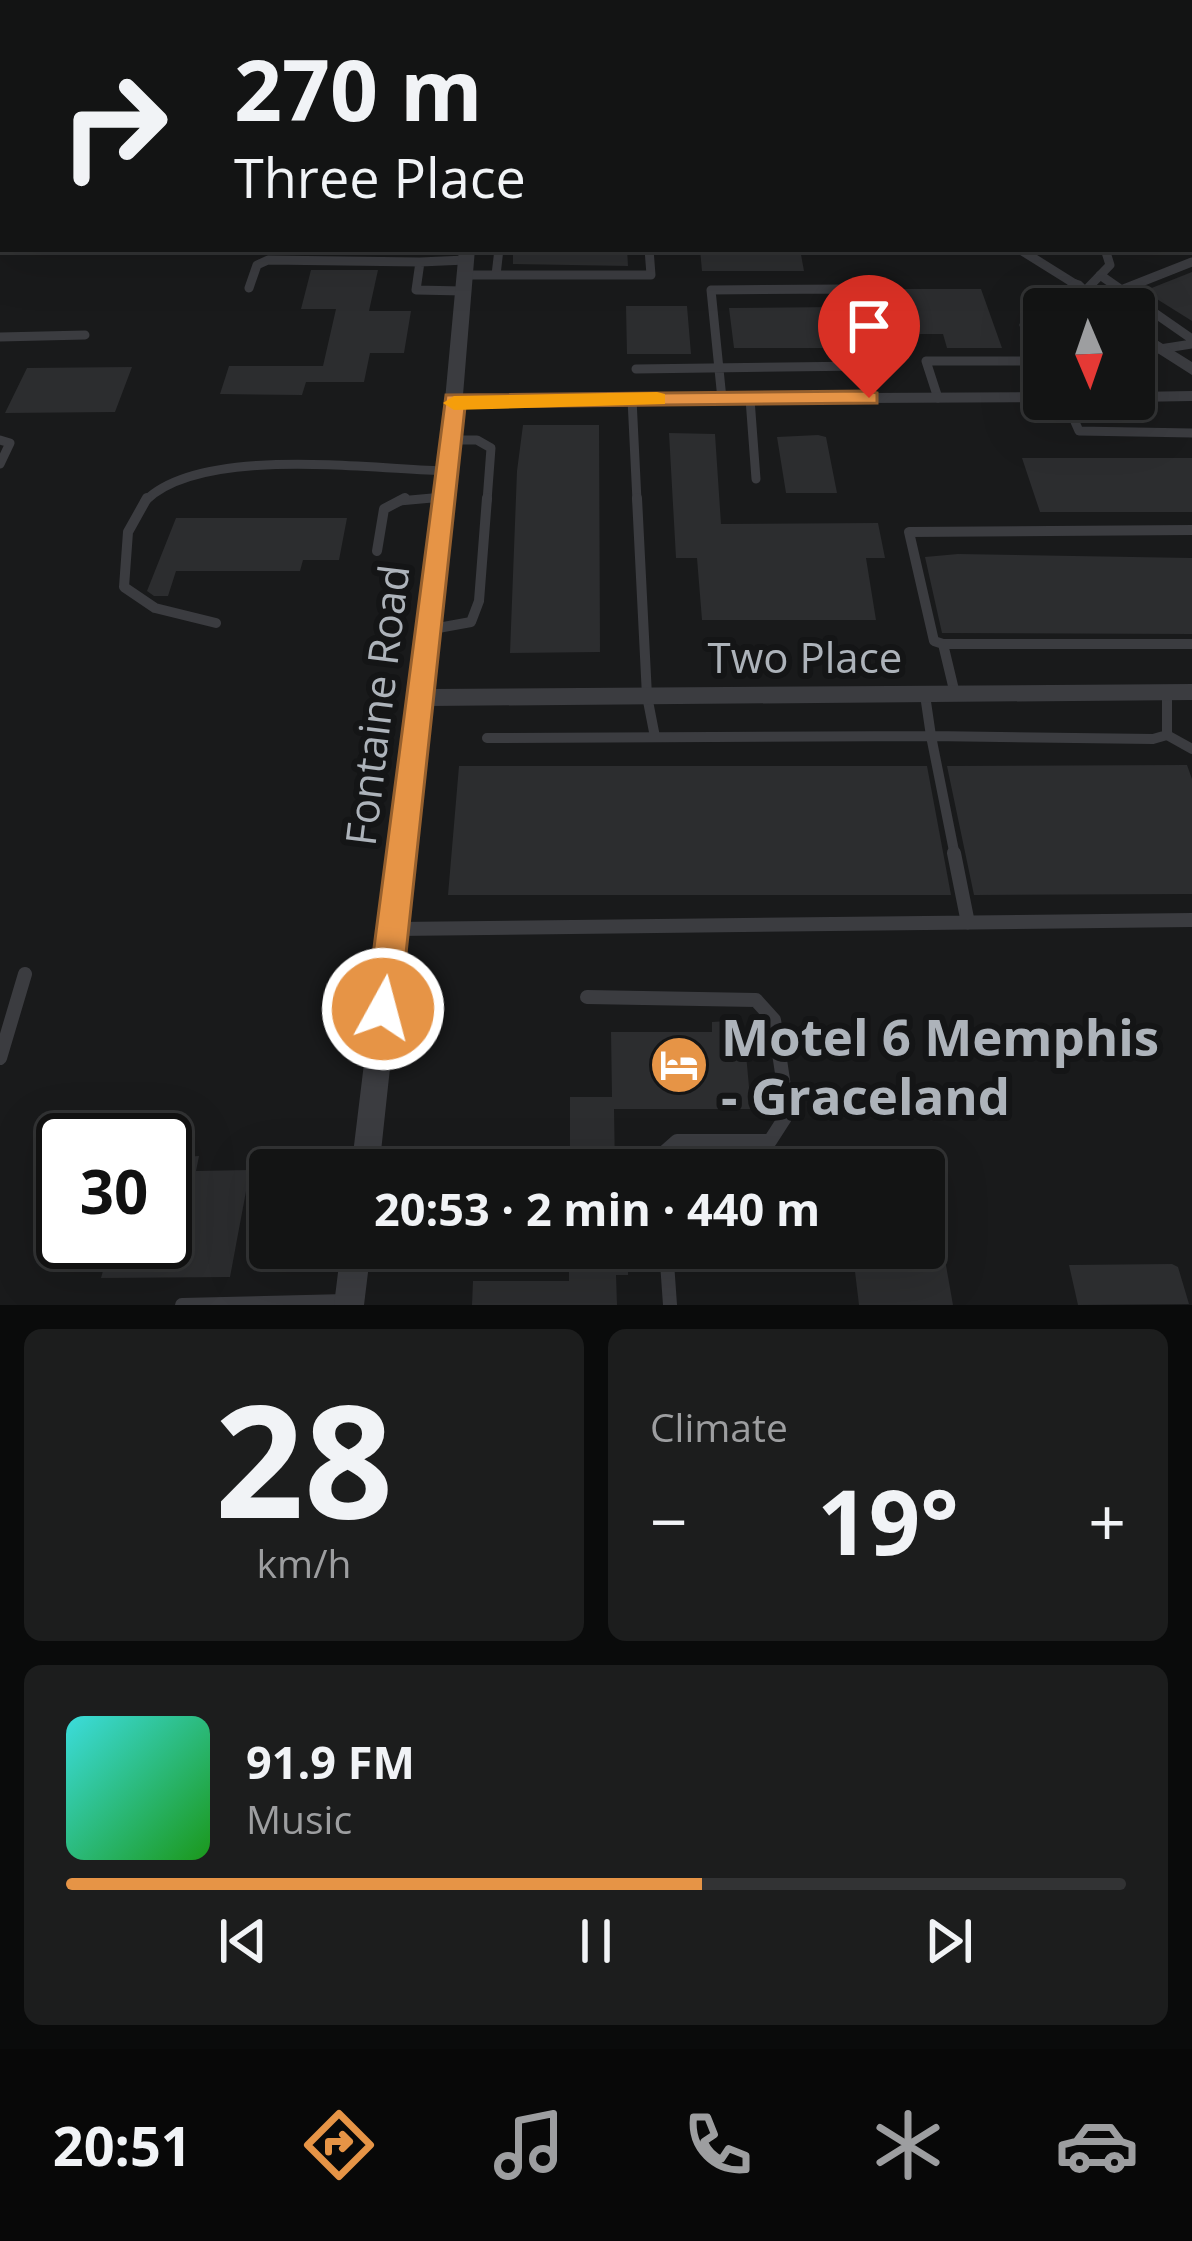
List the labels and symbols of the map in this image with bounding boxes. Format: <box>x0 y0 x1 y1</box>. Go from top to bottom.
pin <box>818 275 920 398</box>
north arrow <box>1023 288 1155 420</box>
street label: Fontaine Road <box>331 562 421 848</box>
street label: Two Place <box>708 628 902 685</box>
position arrow <box>320 946 446 1072</box>
place label: Motel 6 Memphis - Graceland <box>721 1001 1159 1130</box>
hotel icon: Motel 6 Memphis - Graceland <box>648 1034 710 1096</box>
speed limit sign: 30 <box>36 1113 192 1269</box>

